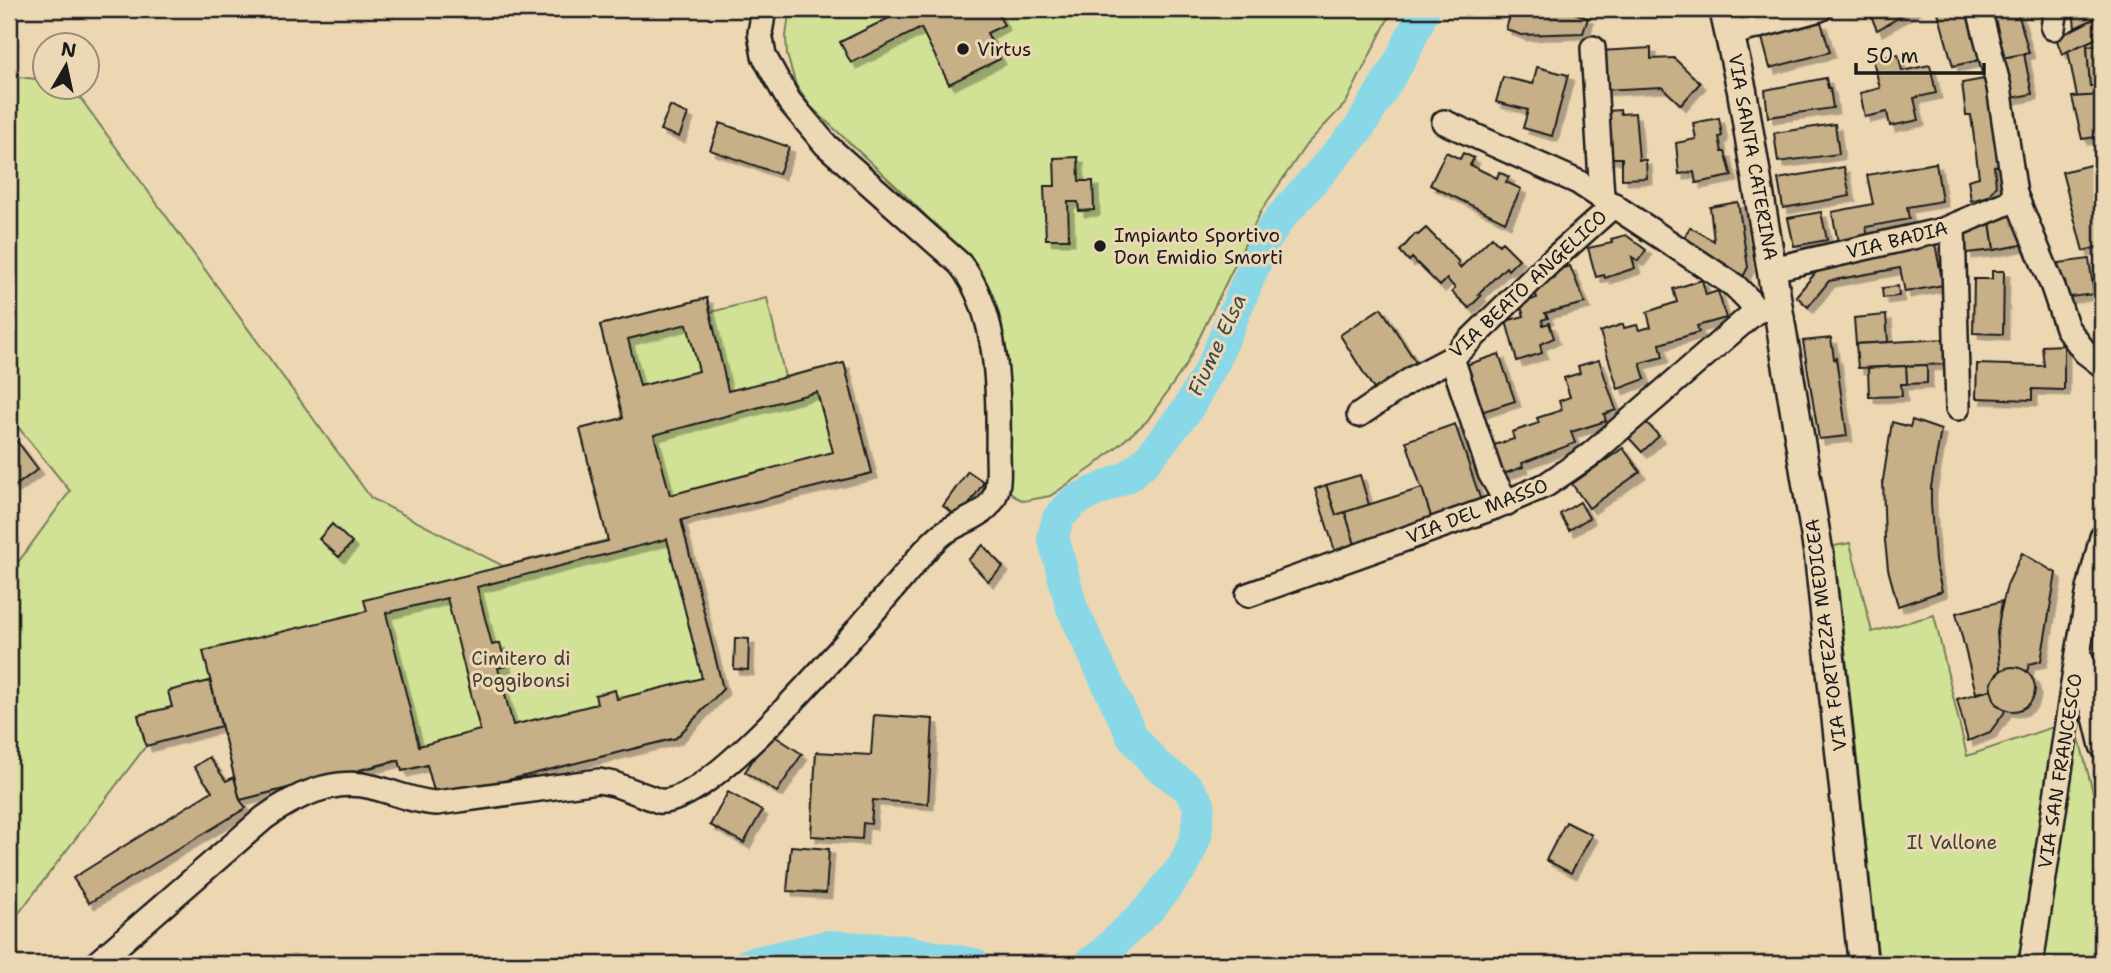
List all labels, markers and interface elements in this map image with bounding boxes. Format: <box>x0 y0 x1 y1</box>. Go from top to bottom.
north arrow <box>32 32 102 102</box>
scale bar <box>1856 32 1983 76</box>
text: N <box>59 36 78 63</box>
place label: Virtus <box>977 37 1031 62</box>
marker: Virtus <box>955 41 971 57</box>
text: 50 m <box>1866 42 1919 70</box>
street label: VIA SANTA CATERINA <box>1723 52 1784 262</box>
street label: VIA BEATO ANGELICO <box>1444 204 1612 364</box>
street label: VIA BADIA <box>1844 215 1950 265</box>
place label: Impianto Sportivo Don Emidio Smorti <box>1114 223 1283 270</box>
marker: Impianto Sportivo Don Emidio Smorti <box>1092 238 1108 254</box>
water label: Fiume Elsa <box>1181 289 1253 401</box>
street label: VIA DEL MASSO <box>1403 472 1551 550</box>
street label: VIA FORTEZZA MEDICEA <box>1799 517 1853 753</box>
park label: Cimitero di Poggibonsi <box>471 646 571 693</box>
street label: VIA SAN FRANCESCO <box>2032 672 2088 870</box>
park label: Il Vallone <box>1907 830 1997 855</box>

